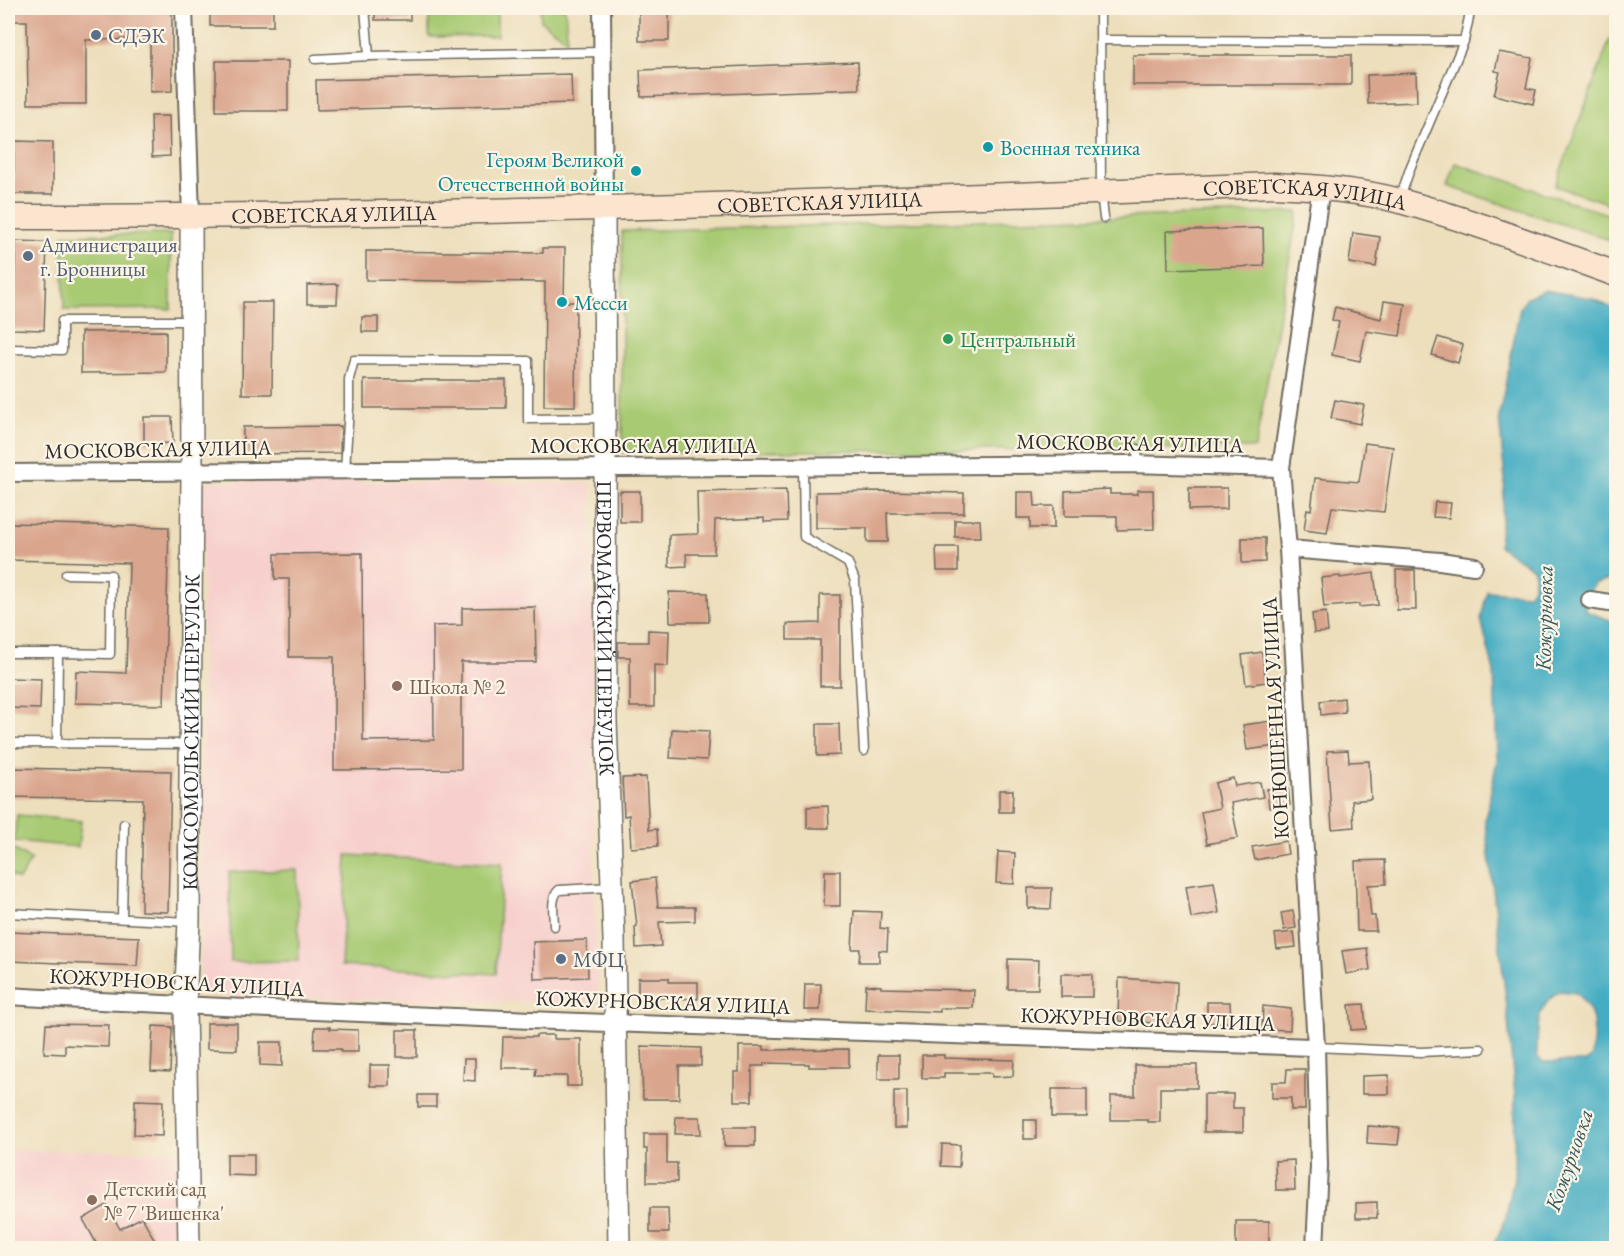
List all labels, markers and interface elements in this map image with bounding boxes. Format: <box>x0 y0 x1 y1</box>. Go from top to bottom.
place label: СДЭК <box>108 22 165 49</box>
marker: СДЭК <box>89 28 103 42</box>
place label: Военная техника <box>1000 134 1141 161</box>
marker: Военная техника <box>981 140 995 154</box>
place label: Героям Великой Отечественной войны <box>438 146 624 197</box>
marker: Героям Великой Отечественной войны <box>629 164 643 178</box>
street label: СОВЕТСКАЯ УЛИЦА <box>1203 171 1410 216</box>
street label: СОВЕТСКАЯ УЛИЦА <box>717 185 923 218</box>
street label: СОВЕТСКАЯ УЛИЦА <box>231 198 437 229</box>
place label: Администрация г. Бронницы <box>39 231 178 282</box>
marker: Администрация г. Бронницы <box>21 249 35 263</box>
place label: Месси <box>574 289 628 316</box>
marker: Месси <box>555 295 569 309</box>
place label: Центральный <box>960 326 1076 353</box>
marker: Центральный <box>941 332 955 346</box>
street label: МОСКОВСКАЯ УЛИЦА <box>1016 428 1244 458</box>
street label: МОСКОВСКАЯ УЛИЦА <box>530 432 758 459</box>
street label: МОСКОВСКАЯ УЛИЦА <box>44 434 272 464</box>
street label: ПЕРВОМАЙСКИЙ ПЕРЕУЛОК <box>592 480 622 776</box>
water label: Кожурновка <box>1529 565 1559 672</box>
street label: КОМСОМОЛЬСКИЙ ПЕРЕУЛОК <box>176 574 205 890</box>
street label: КОНЮШЕННАЯ УЛИЦА <box>1255 596 1295 840</box>
place label: Школа № 2 <box>409 673 505 700</box>
marker: Школа № 2 <box>390 679 404 693</box>
place label: МФЦ <box>573 946 624 973</box>
marker: МФЦ <box>554 952 568 966</box>
street label: КОЖУРНОВСКАЯ УЛИЦА <box>49 962 306 1002</box>
street label: КОЖУРНОВСКАЯ УЛИЦА <box>535 984 792 1020</box>
street label: КОЖУРНОВСКАЯ УЛИЦА <box>1020 1001 1277 1037</box>
water label: Кожурновка <box>1538 1105 1600 1216</box>
place label: Детский сад № 7 'Вишенка' <box>104 1175 224 1226</box>
marker: Детский сад № 7 'Вишенка' <box>85 1193 99 1207</box>

